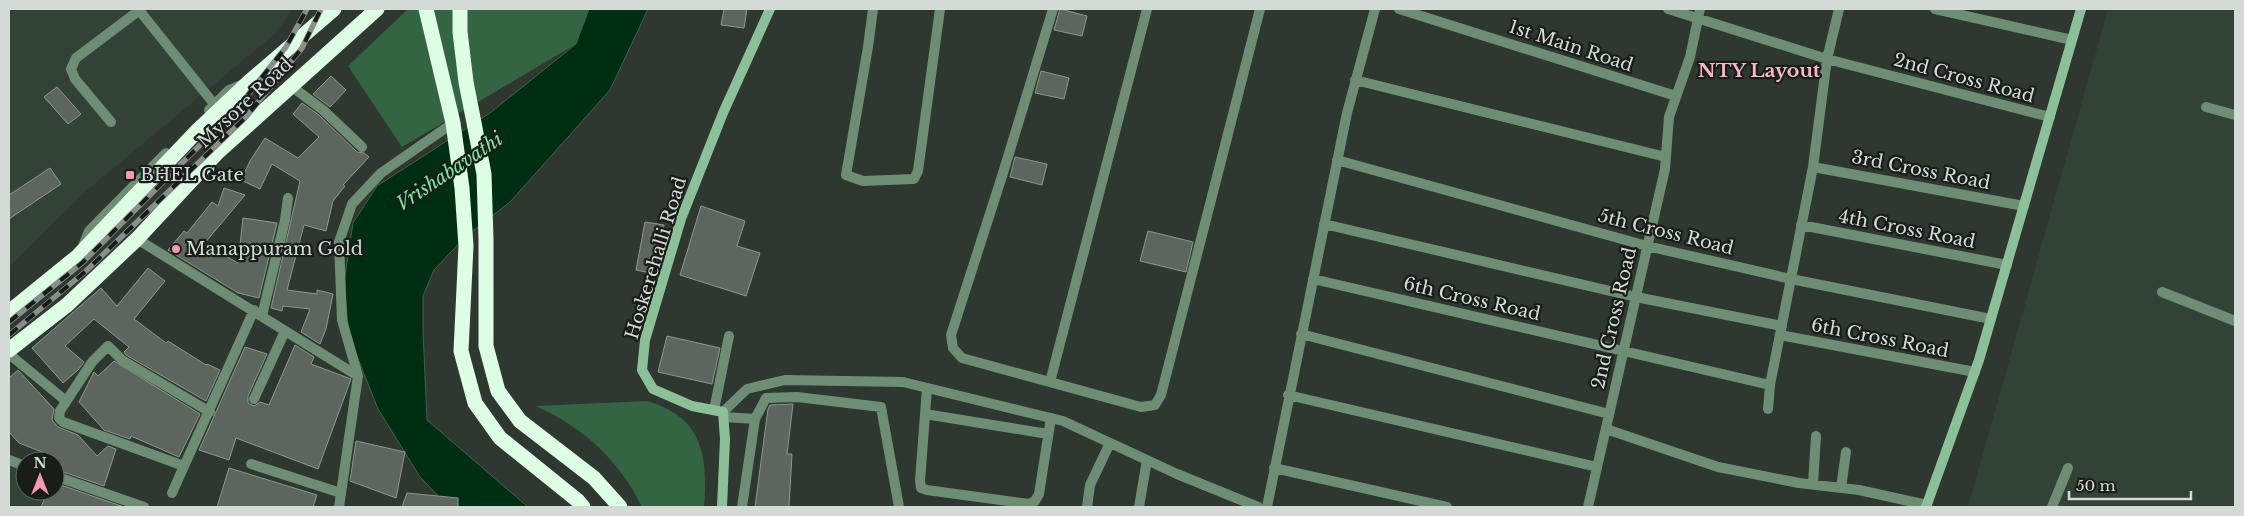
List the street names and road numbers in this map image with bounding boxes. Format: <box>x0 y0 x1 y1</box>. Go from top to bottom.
street label: 1st Main Road <box>1506 16 1636 76</box>
street label: 2nd Cross Road <box>1891 49 2037 107</box>
street label: Mysore Road <box>193 53 297 153</box>
street label: 3rd Cross Road <box>1850 146 1992 194</box>
street label: Hoskerehalli Road <box>621 174 691 342</box>
street label: 5th Cross Road <box>1596 205 1736 259</box>
street label: 4th Cross Road <box>1837 205 1977 253</box>
street label: 2nd Cross Road <box>1587 245 1641 391</box>
street label: 6th Cross Road <box>1401 273 1543 325</box>
street label: 6th Cross Road <box>1809 314 1951 362</box>

